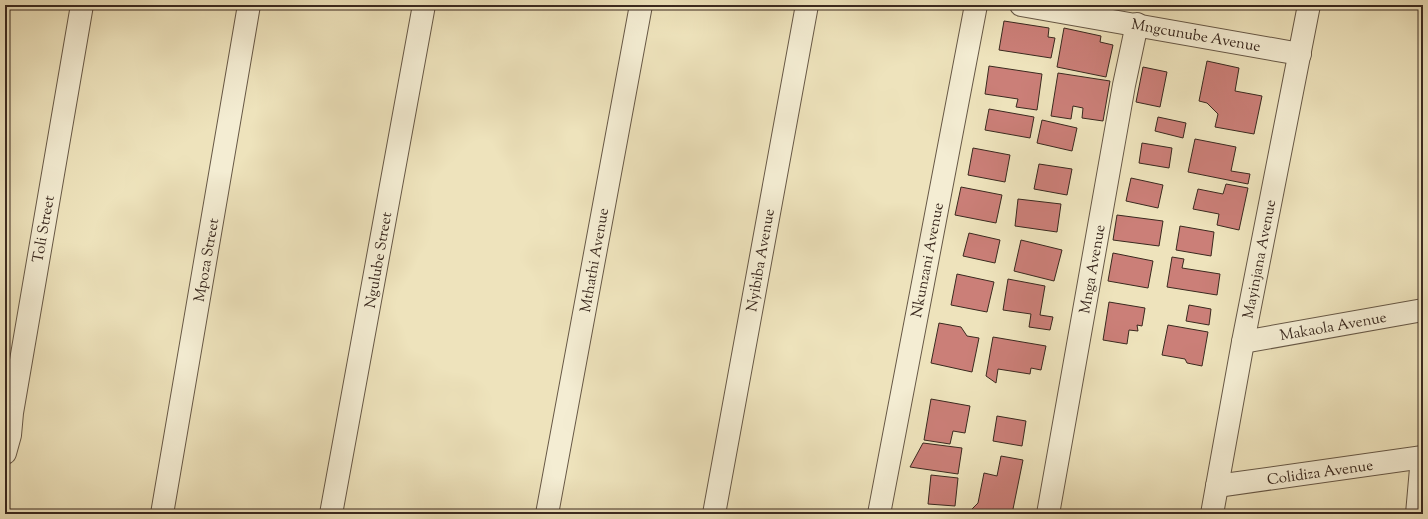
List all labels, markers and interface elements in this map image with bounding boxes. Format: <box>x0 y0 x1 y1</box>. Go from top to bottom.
street label: Mngcunube Avenue <box>1129 15 1262 58</box>
street label: Toli Street <box>28 194 61 264</box>
street label: Mayinjana Avenue <box>1239 198 1282 321</box>
street label: Nkunzani Avenue <box>907 201 950 320</box>
street label: Mthathi Avenue <box>576 206 615 314</box>
street label: Nyibiba Avenue <box>742 207 781 313</box>
street label: Ngulube Street <box>361 210 398 310</box>
street label: Mpoza Street <box>190 217 225 304</box>
street label: Mnga Avenue <box>1075 223 1112 315</box>
street label: Makaola Avenue <box>1278 308 1388 347</box>
street label: Colidiza Avenue <box>1266 456 1375 491</box>

